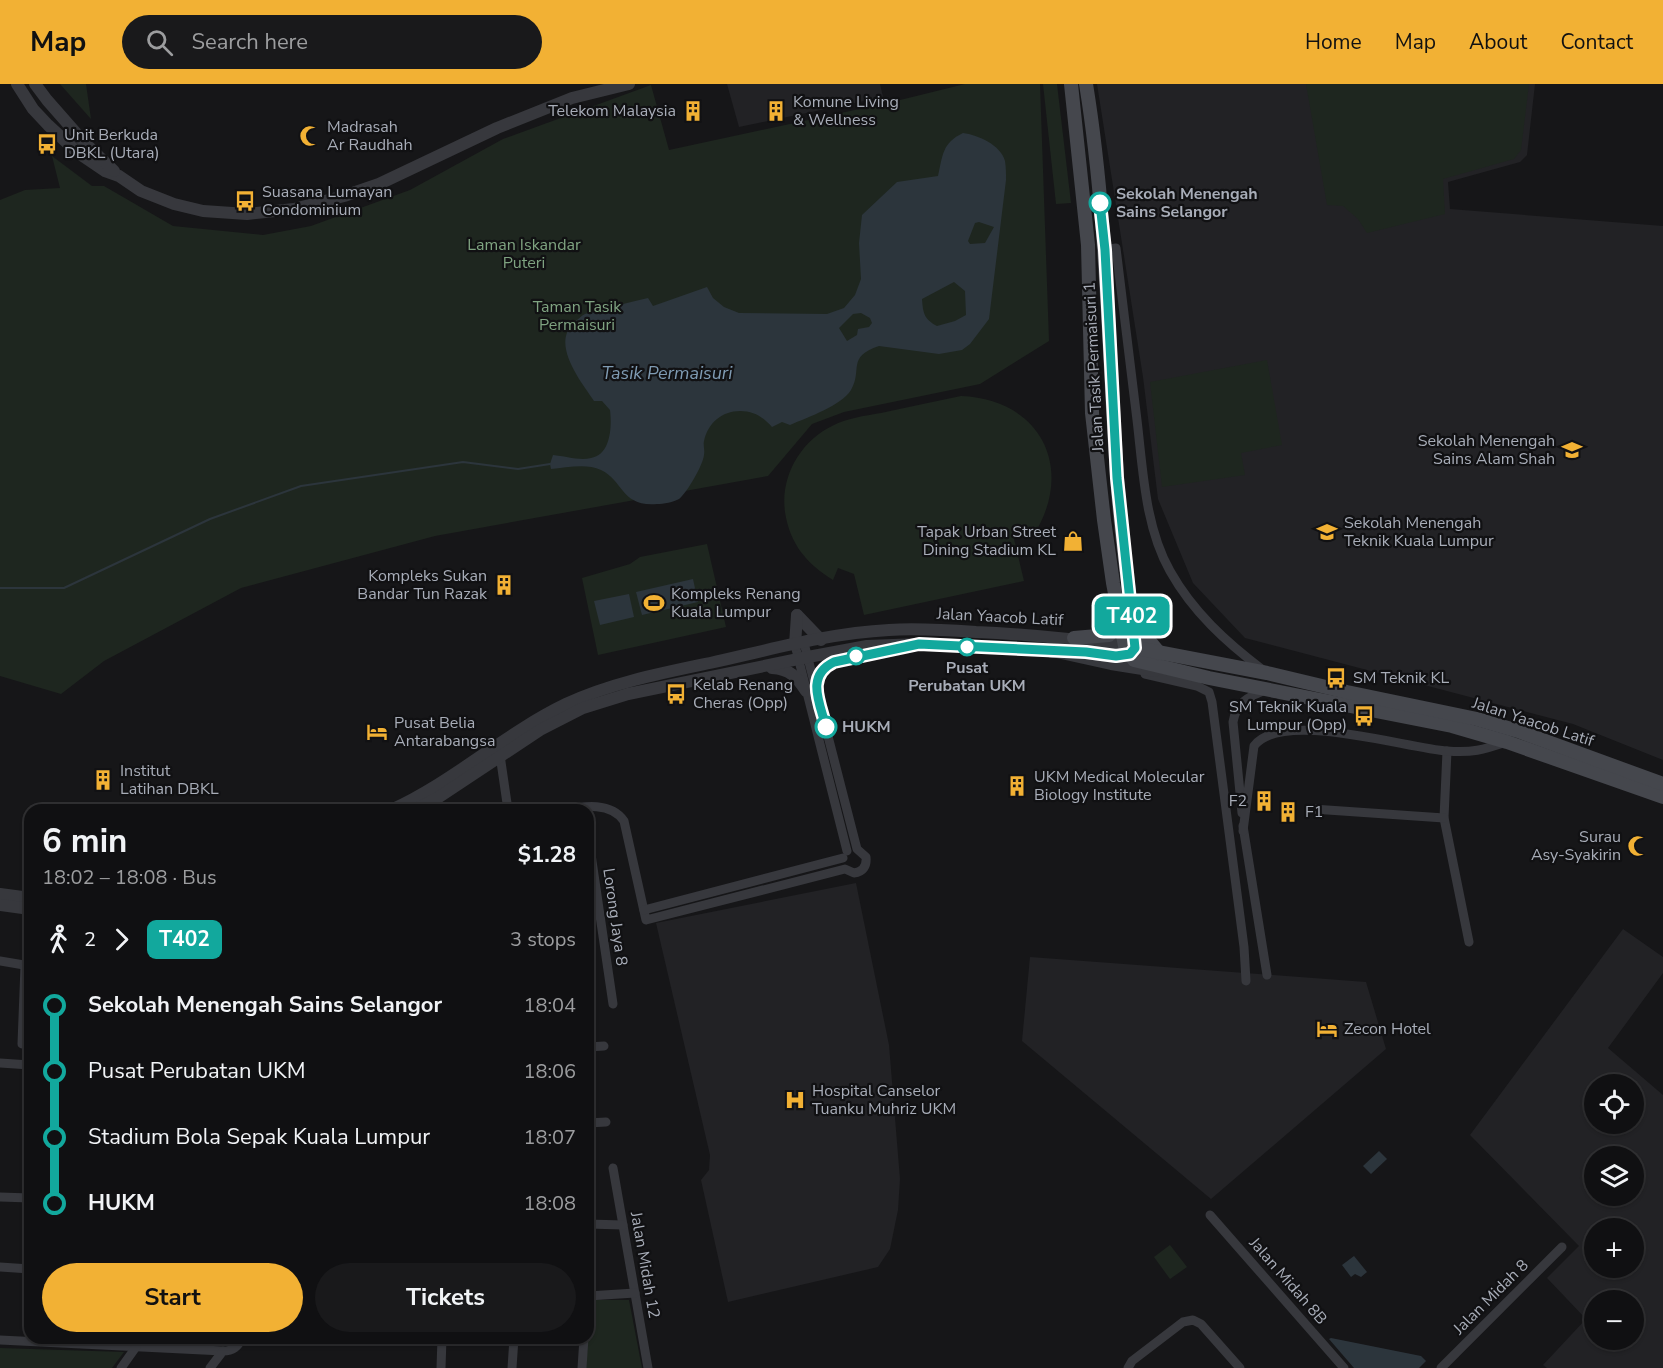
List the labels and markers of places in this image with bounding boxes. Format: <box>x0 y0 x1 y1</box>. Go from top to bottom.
place label: Komune Living & Wellness <box>793 91 899 131</box>
building icon: Telekom Malaysia <box>681 99 705 123</box>
building icon: Komune Living & Wellness <box>764 99 788 123</box>
place label: Telekom Malaysia <box>548 100 676 122</box>
place label: Madrasah Ar Raudhah <box>327 116 413 156</box>
place label: Unit Berkuda DBKL (Utara) <box>64 124 160 164</box>
mosque icon: Madrasah Ar Raudhah <box>298 124 322 148</box>
bus stop icon: Unit Berkuda DBKL (Utara) <box>35 132 59 156</box>
place label: Suasana Lumayan Condominium <box>262 181 392 221</box>
place label: Sekolah Menengah Sains Selangor <box>1116 183 1258 223</box>
bus stop icon: Suasana Lumayan Condominium <box>233 189 257 213</box>
marker: Sekolah Menengah Sains Selangor <box>1089 192 1111 214</box>
place label: Sekolah Menengah Sains Alam Shah <box>1418 430 1555 470</box>
school or university icon: Sekolah Menengah Sains Alam Shah <box>1560 438 1584 462</box>
place label: Sekolah Menengah Teknik Kuala Lumpur <box>1344 512 1494 552</box>
school or university icon: Sekolah Menengah Teknik Kuala Lumpur <box>1315 520 1339 544</box>
place label: Tapak Urban Street Dining Stadium KL <box>917 521 1056 561</box>
shop icon: Tapak Urban Street Dining Stadium KL <box>1061 529 1085 553</box>
place label: Kompleks Sukan Bandar Tun Razak <box>357 565 488 605</box>
building icon: Kompleks Sukan Bandar Tun Razak <box>492 573 516 597</box>
place label: Kompleks Renang Kuala Lumpur <box>671 583 801 623</box>
sports icon: Kompleks Renang Kuala Lumpur <box>642 591 666 615</box>
marker: Pusat Perubatan UKM <box>958 638 976 656</box>
unlabelled marker <box>847 647 865 665</box>
place label: Pusat Perubatan UKM <box>908 657 1026 697</box>
bus stop icon: SM Teknik KL <box>1324 666 1348 690</box>
place label: SM Teknik KL <box>1353 667 1449 689</box>
place label: Kelab Renang Cheras (Opp) <box>693 674 793 714</box>
bus stop icon: Kelab Renang Cheras (Opp) <box>664 682 688 706</box>
place label: SM Teknik Kuala Lumpur (Opp) <box>1229 696 1347 736</box>
bus stop icon: SM Teknik Kuala Lumpur (Opp) <box>1352 704 1376 728</box>
place label: Pusat Belia Antarabangsa <box>394 712 495 752</box>
marker: HUKM <box>815 716 837 738</box>
place label: HUKM <box>842 716 891 738</box>
hotel icon: Pusat Belia Antarabangsa <box>365 720 389 744</box>
place label: Institut Latihan DBKL <box>120 760 219 800</box>
place label: UKM Medical Molecular Biology Institute <box>1034 766 1205 806</box>
building icon: Institut Latihan DBKL <box>91 768 115 792</box>
building icon: UKM Medical Molecular Biology Institute <box>1005 774 1029 798</box>
building icon: F2 <box>1252 789 1276 813</box>
place label: F2 <box>1229 790 1247 812</box>
building icon: F1 <box>1276 800 1300 824</box>
place label: F1 <box>1305 801 1323 823</box>
place label: Surau Asy-Syakirin <box>1531 826 1621 866</box>
mosque icon: Surau Asy-Syakirin <box>1626 834 1650 858</box>
hotel icon: Zecon Hotel <box>1315 1017 1339 1041</box>
place label: Zecon Hotel <box>1344 1018 1431 1040</box>
place label: Hospital Canselor Tuanku Muhriz UKM <box>812 1080 956 1120</box>
hospital icon: Hospital Canselor Tuanku Muhriz UKM <box>783 1088 807 1112</box>

